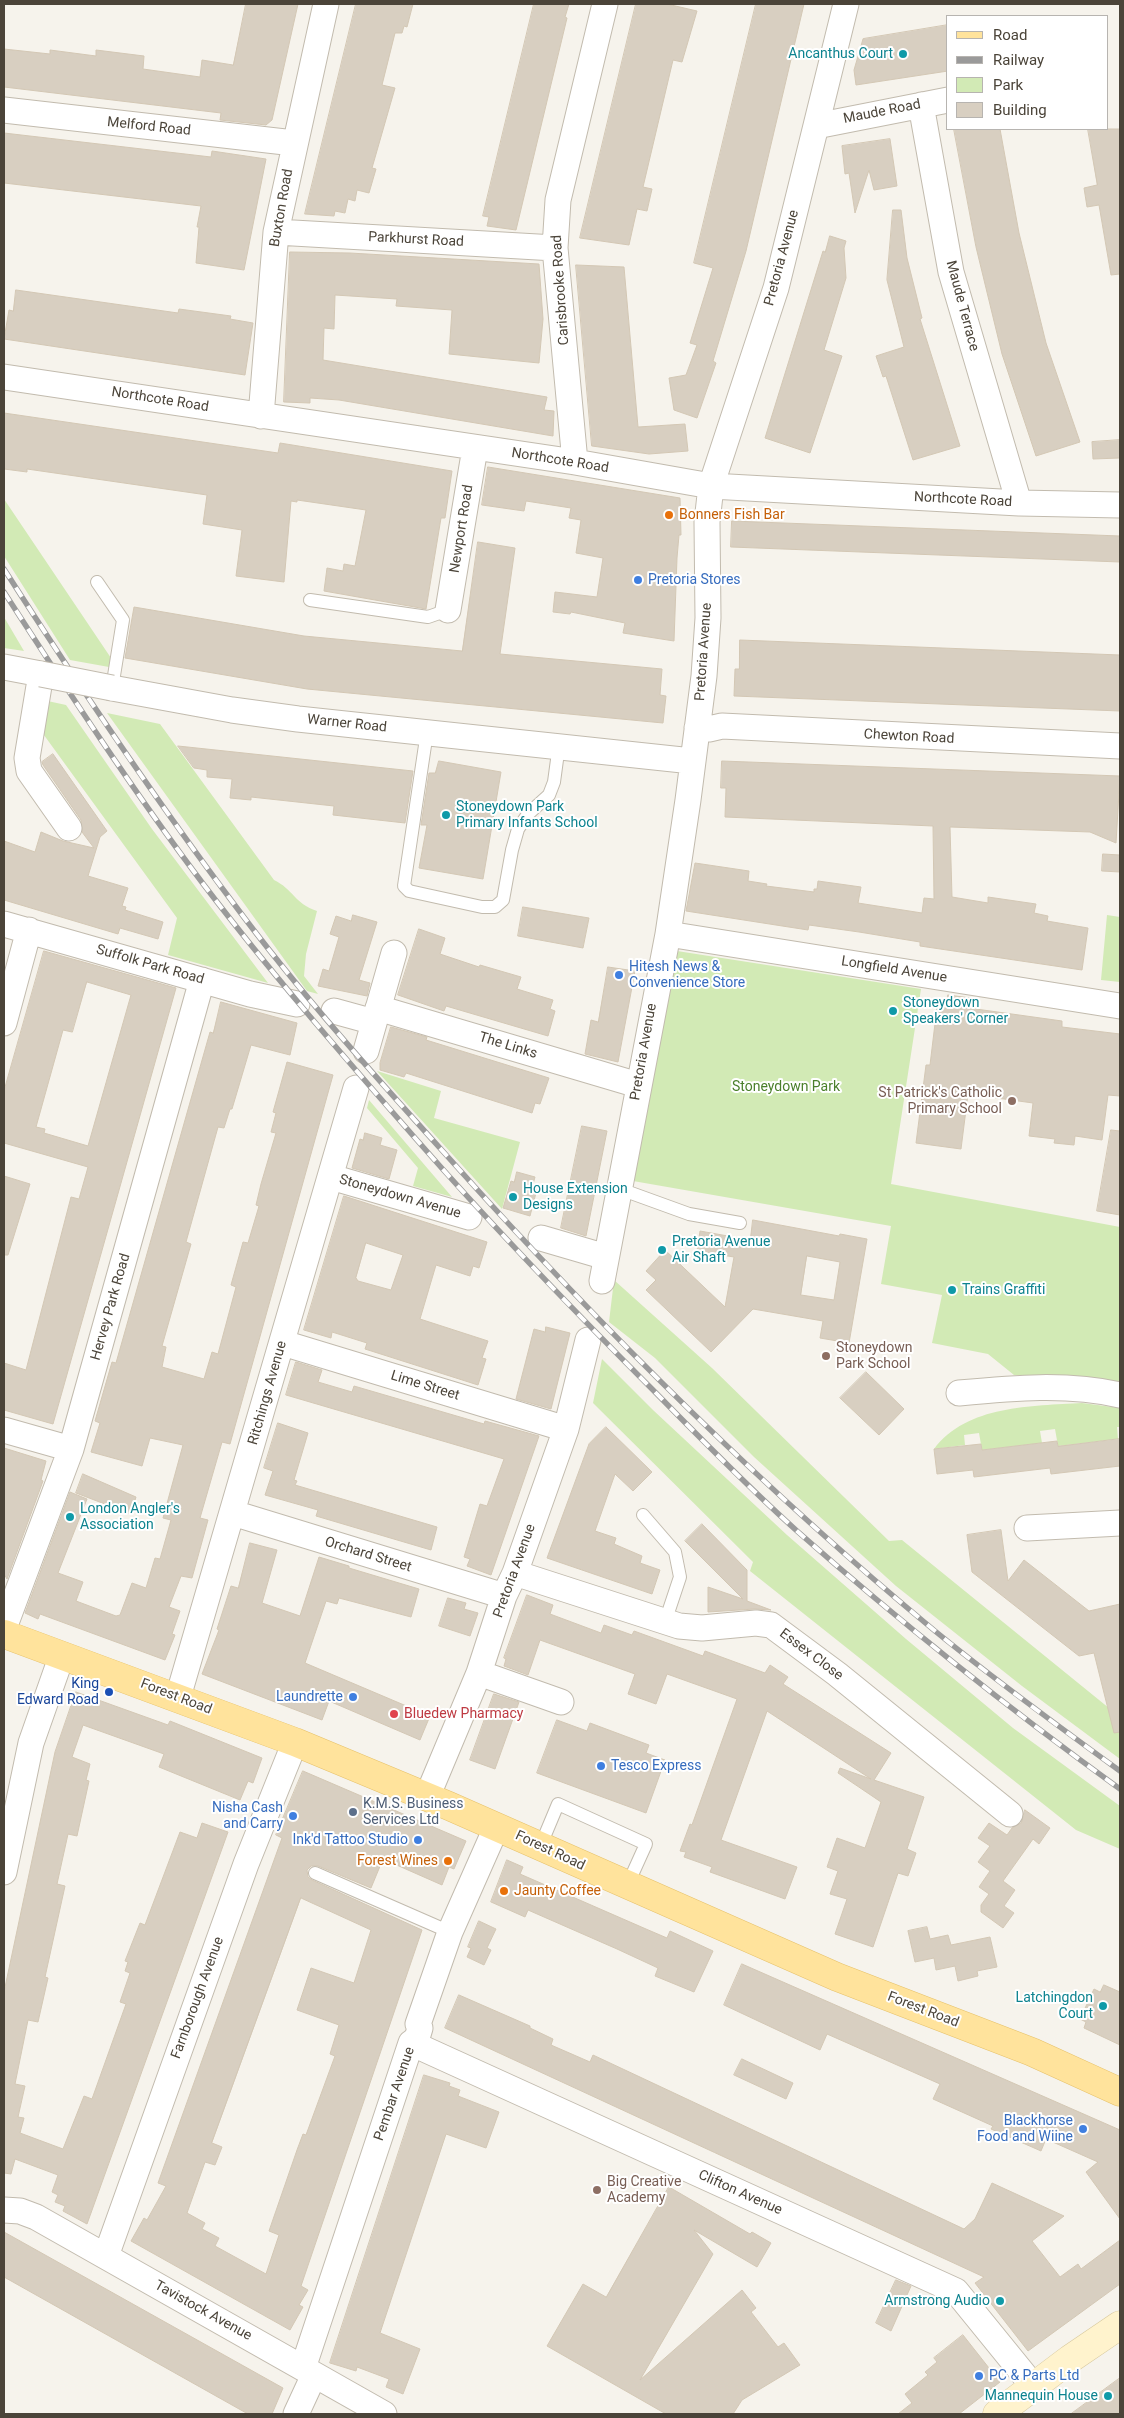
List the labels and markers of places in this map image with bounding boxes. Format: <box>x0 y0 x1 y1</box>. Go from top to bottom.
place label: Ancanthus Court <box>788 46 893 62</box>
marker: Ancanthus Court <box>897 48 909 60</box>
place label: Bonners Fish Bar <box>679 507 785 523</box>
marker: Bonners Fish Bar <box>663 509 675 521</box>
place label: Pretoria Stores <box>648 572 741 588</box>
marker: Pretoria Stores <box>632 574 644 586</box>
place label: Stoneydown Park Primary Infants School <box>456 799 598 832</box>
marker: Stoneydown Park Primary Infants School <box>440 809 452 821</box>
place label: Hitesh News & Convenience Store <box>629 959 745 992</box>
marker: Hitesh News & Convenience Store <box>613 969 625 981</box>
place label: Stoneydown Speakers' Corner <box>903 995 1008 1028</box>
marker: Stoneydown Speakers' Corner <box>887 1005 899 1017</box>
place label: St Patrick's Catholic Primary School <box>878 1085 1002 1118</box>
marker: St Patrick's Catholic Primary School <box>1006 1095 1018 1107</box>
place label: House Extension Designs <box>523 1181 628 1214</box>
marker: House Extension Designs <box>507 1191 519 1203</box>
place label: Pretoria Avenue Air Shaft <box>672 1234 770 1266</box>
marker: Pretoria Avenue Air Shaft <box>656 1244 668 1256</box>
place label: Trains Graffiti <box>962 1282 1045 1298</box>
marker: Trains Graffiti <box>946 1284 958 1296</box>
place label: Stoneydown Park School <box>836 1340 912 1372</box>
marker: Stoneydown Park School <box>820 1350 832 1362</box>
place label: London Angler's Association <box>80 1501 180 1534</box>
marker: London Angler's Association <box>64 1511 76 1523</box>
place label: King Edward Road <box>17 1676 99 1708</box>
marker: King Edward Road <box>103 1686 115 1698</box>
place label: Laundrette <box>276 1689 343 1705</box>
marker: Laundrette <box>347 1691 359 1703</box>
place label: Bluedew Pharmacy <box>404 1706 523 1722</box>
marker: Bluedew Pharmacy <box>388 1708 400 1720</box>
place label: Tesco Express <box>611 1758 701 1774</box>
marker: Tesco Express <box>595 1760 607 1772</box>
place label: K.M.S. Business Services Ltd <box>363 1796 464 1828</box>
place label: Nisha Cash and Carry <box>212 1800 283 1832</box>
marker: K.M.S. Business Services Ltd <box>347 1806 359 1818</box>
marker: Nisha Cash and Carry <box>287 1810 299 1822</box>
place label: Ink'd Tattoo Studio <box>292 1832 408 1848</box>
marker: Ink'd Tattoo Studio <box>412 1834 424 1846</box>
place label: Forest Wines <box>357 1853 438 1869</box>
marker: Forest Wines <box>442 1855 454 1867</box>
place label: Jaunty Coffee <box>514 1883 601 1899</box>
marker: Jaunty Coffee <box>498 1885 510 1897</box>
place label: Latchingdon Court <box>1016 1990 1093 2022</box>
marker: Latchingdon Court <box>1097 2000 1109 2012</box>
place label: Blackhorse Food and Wiine <box>977 2113 1073 2146</box>
marker: Blackhorse Food and Wiine <box>1077 2123 1089 2135</box>
place label: Big Creative Academy <box>607 2174 681 2206</box>
marker: Big Creative Academy <box>591 2184 603 2196</box>
place label: Armstrong Audio <box>884 2293 990 2309</box>
marker: Armstrong Audio <box>994 2295 1006 2307</box>
place label: PC & Parts Ltd <box>989 2368 1079 2384</box>
marker: PC & Parts Ltd <box>973 2370 985 2382</box>
place label: Mannequin House <box>985 2388 1098 2404</box>
marker: Mannequin House <box>1102 2390 1114 2402</box>

